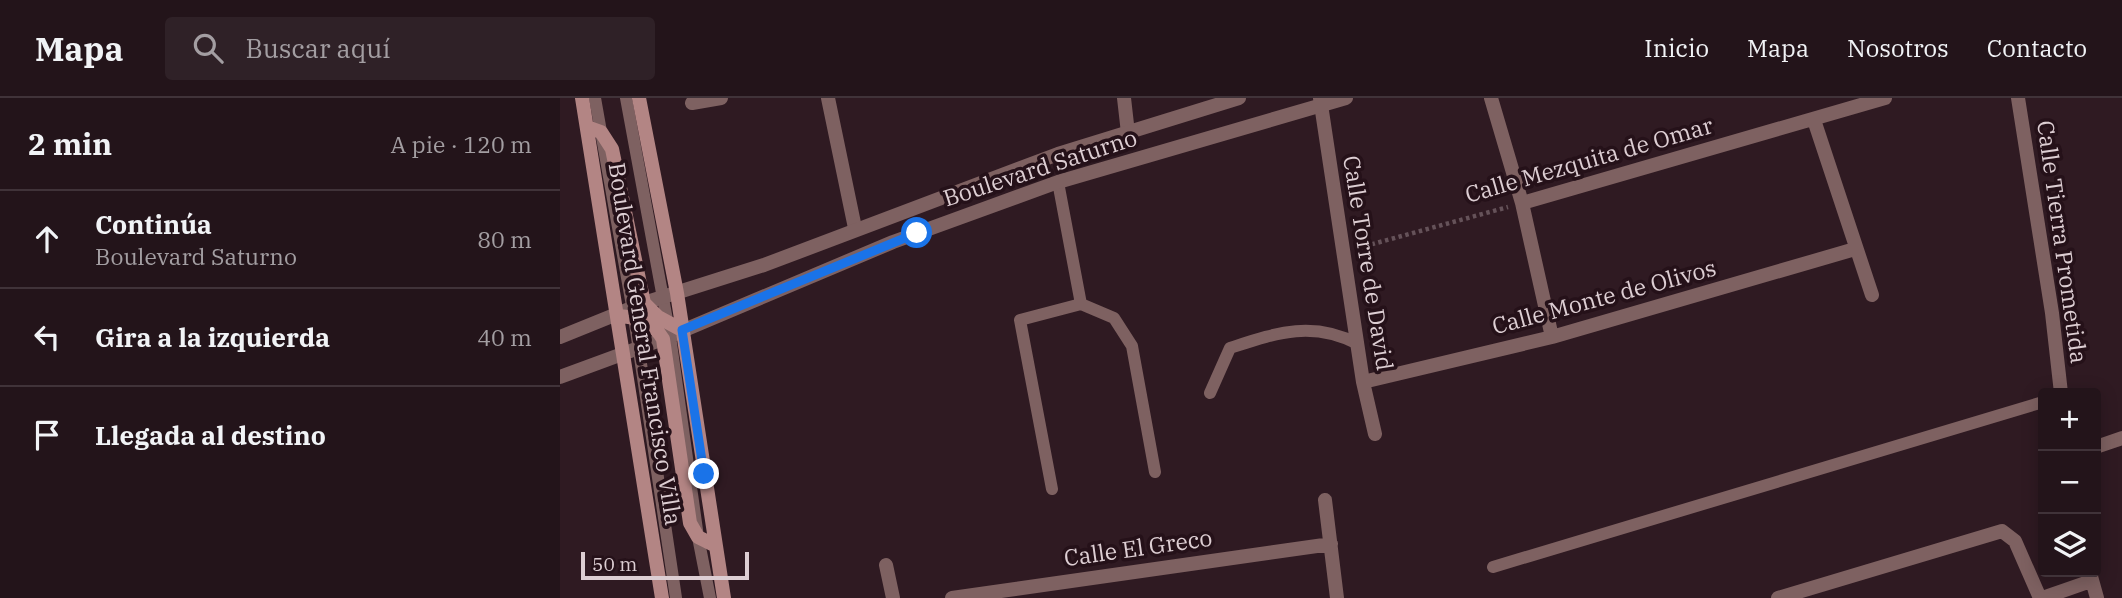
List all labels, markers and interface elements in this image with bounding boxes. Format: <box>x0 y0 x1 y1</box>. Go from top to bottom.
search box <box>165 17 655 80</box>
text: Mapa <box>35 27 123 70</box>
icon: search <box>189 29 227 67</box>
text: Buscar aquí <box>245 31 391 65</box>
text: Inicio <box>1644 32 1709 64</box>
text: Mapa <box>1747 32 1809 64</box>
text: Nosotros <box>1847 32 1949 64</box>
text: Contacto <box>1987 32 2087 64</box>
street label: Calle Mezquita de Omar <box>1461 109 1716 209</box>
street label: Calle Tierra Prometida <box>2031 118 2095 365</box>
street label: Boulevard Saturno <box>939 122 1140 213</box>
text: 2 min <box>28 124 112 163</box>
text: A pie · 120 m <box>390 129 532 159</box>
street label: Calle Torre de David <box>1337 153 1401 373</box>
street label: Boulevard General Francisco Villa <box>602 160 689 527</box>
text: Continúa <box>95 207 212 241</box>
route start <box>901 217 932 248</box>
icon: ahead <box>28 220 66 258</box>
text: 80 m <box>477 224 532 254</box>
text: Boulevard Saturno <box>95 241 297 271</box>
street label: Calle Monte de Olivos <box>1488 252 1719 340</box>
icon: left <box>28 318 66 356</box>
text: Gira a la izquierda <box>95 320 330 354</box>
text: 40 m <box>477 322 532 352</box>
map controls <box>2038 388 2101 577</box>
button: + <box>2038 388 2101 451</box>
icon: arrive <box>28 416 66 454</box>
text: Llegada al destino <box>95 418 326 452</box>
button: − <box>2038 451 2101 514</box>
route end <box>688 458 719 489</box>
button: layers <box>2038 514 2101 577</box>
street label: Calle El Greco <box>1062 522 1214 572</box>
scale bar <box>581 549 749 581</box>
text: 50 m <box>592 552 637 576</box>

